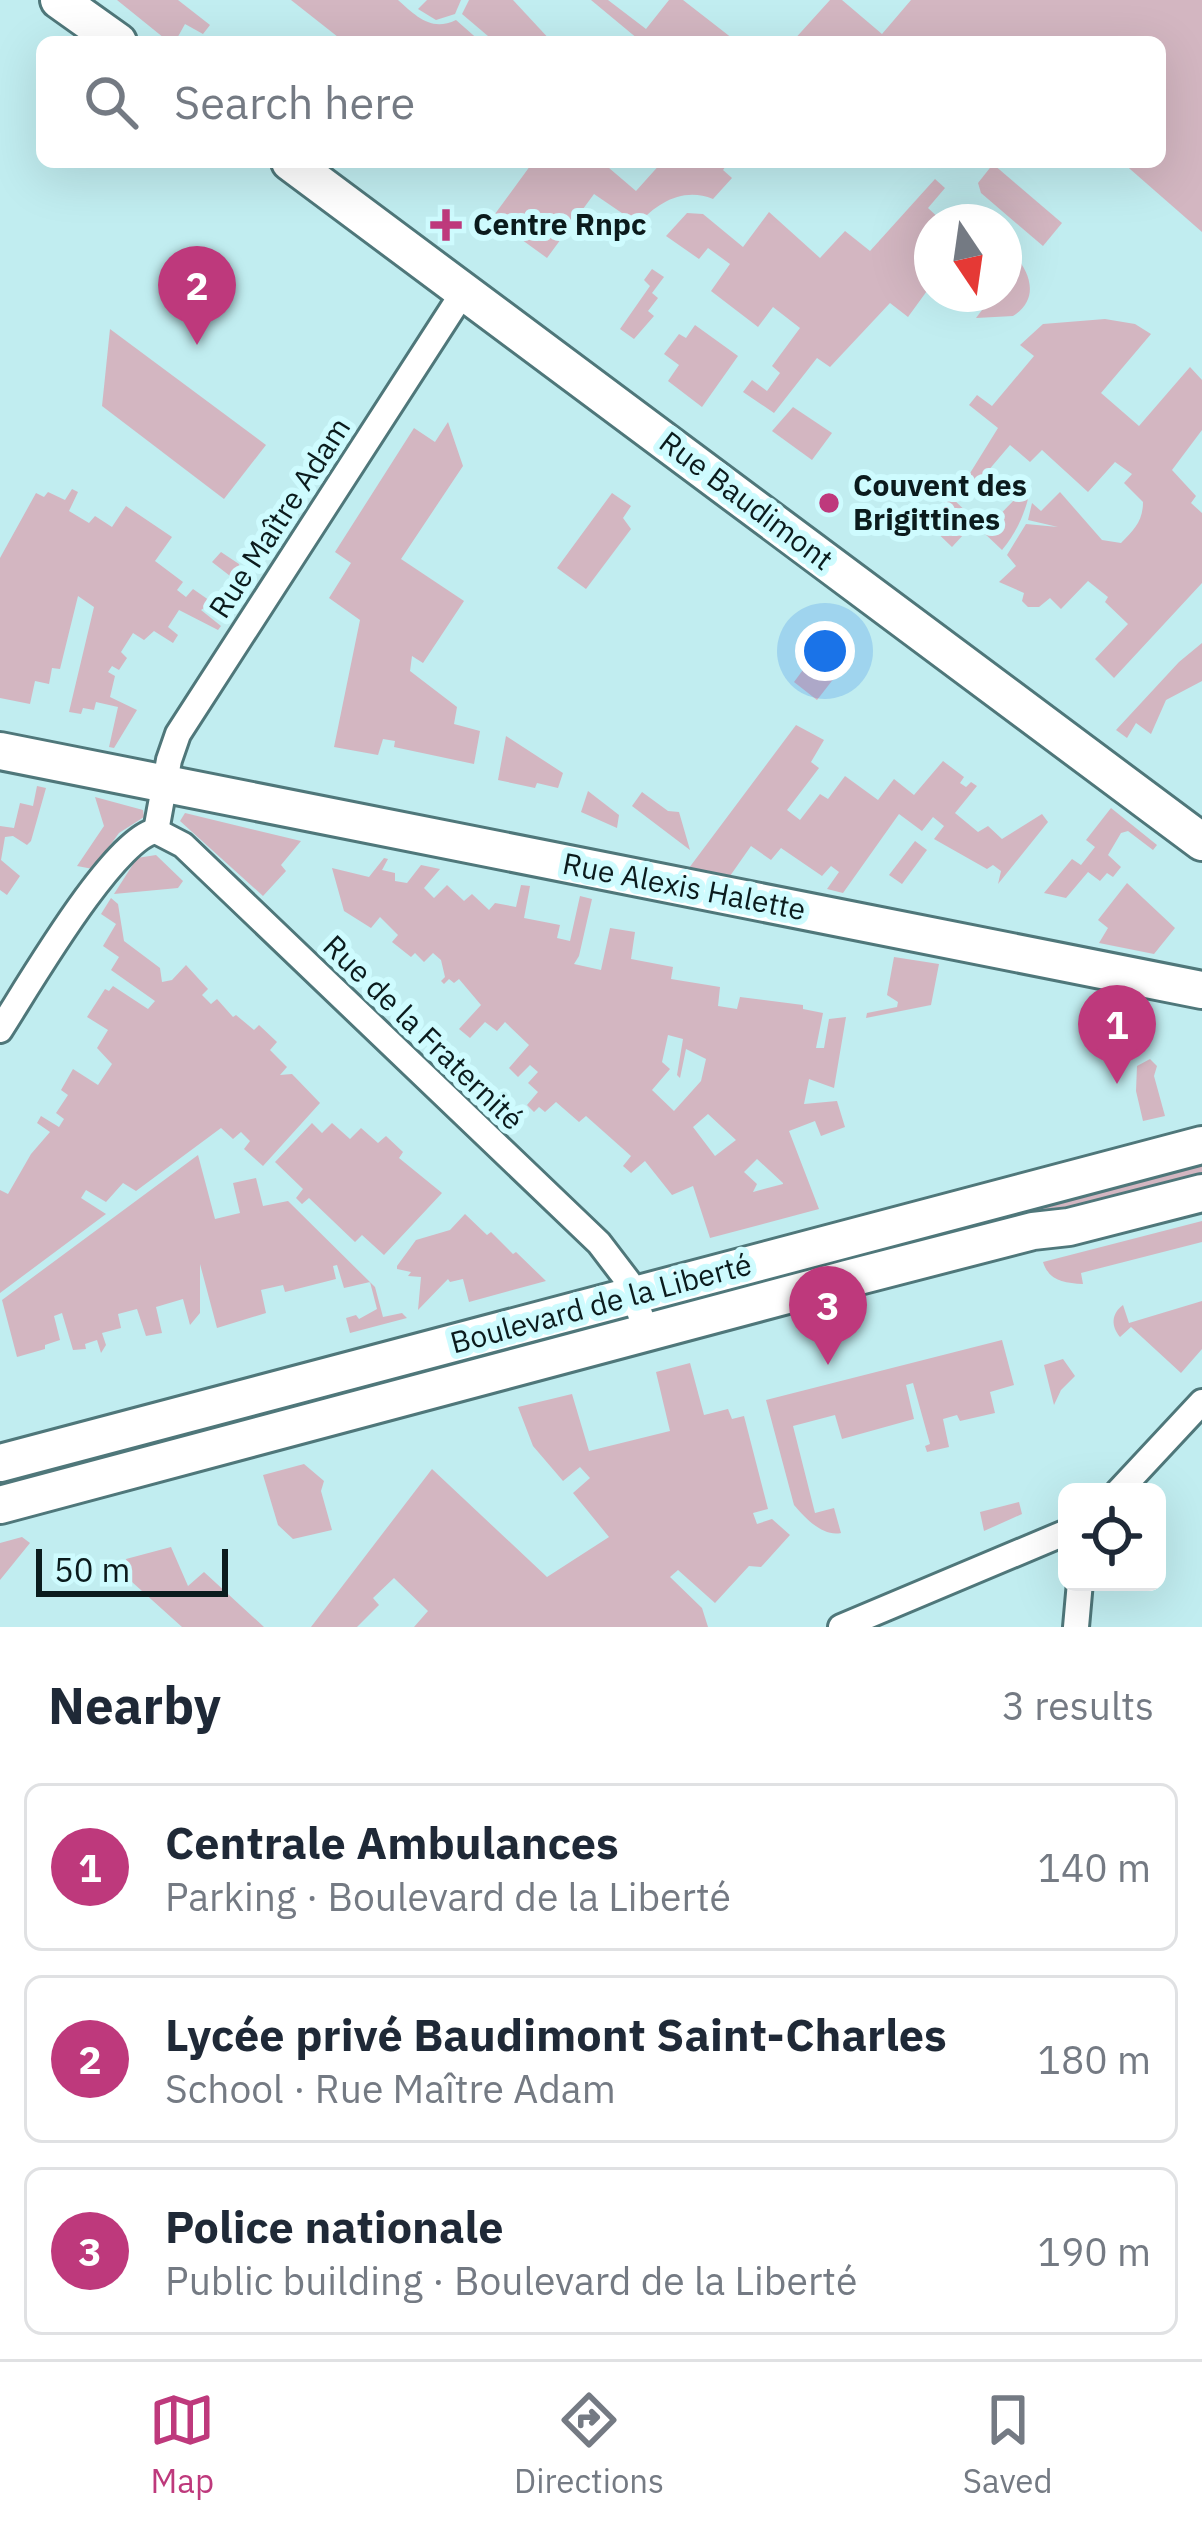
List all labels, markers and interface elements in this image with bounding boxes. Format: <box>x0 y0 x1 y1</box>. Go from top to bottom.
search box <box>36 36 1166 168</box>
icon: search <box>78 69 144 135</box>
text: Search here <box>174 73 415 131</box>
place label: Centre Rnpc <box>473 204 647 243</box>
north arrow <box>914 204 1022 312</box>
marker: Centre Rnpc <box>430 209 462 241</box>
pin: 2 <box>158 246 236 345</box>
street label: Rue Maître Adam <box>199 410 358 625</box>
street label: Rue Baudimont <box>652 422 842 578</box>
place label: Couvent des Brigittines <box>853 465 1027 538</box>
marker: Couvent des Brigittines <box>816 490 842 516</box>
your location <box>795 621 855 681</box>
street label: Rue Alexis Halette <box>559 843 809 928</box>
street label: Rue de la Fraternité <box>315 926 533 1138</box>
pin: 1 <box>1078 985 1156 1084</box>
street label: Boulevard de la Liberté <box>446 1244 756 1362</box>
pin: 3 <box>789 1266 867 1365</box>
map controls <box>1058 1483 1166 1591</box>
button: locate <box>1058 1483 1166 1591</box>
scale bar <box>36 1543 228 1596</box>
text: 50 m <box>54 1548 130 1591</box>
text: Nearby <box>48 1672 221 1738</box>
text: 3 results <box>1002 1680 1154 1731</box>
text: Centrale Ambulances <box>165 1813 619 1871</box>
text: 1 <box>78 1842 102 1893</box>
text: 140 m <box>1038 1842 1151 1893</box>
text: Parking · Boulevard de la Liberté <box>165 1871 731 1922</box>
text: Lycée privé Baudimont Saint-Charles <box>165 2005 947 2063</box>
text: 2 <box>78 2034 102 2085</box>
text: 180 m <box>1038 2034 1151 2085</box>
text: School · Rue Maître Adam <box>165 2063 616 2114</box>
text: Police nationale <box>165 2197 503 2255</box>
text: 3 <box>78 2226 102 2277</box>
text: 190 m <box>1038 2226 1151 2277</box>
text: Public building · Boulevard de la Liberté <box>165 2255 857 2306</box>
tab: Map <box>149 2387 215 2502</box>
tab: Directions <box>514 2387 664 2502</box>
tab: Saved <box>963 2387 1053 2502</box>

